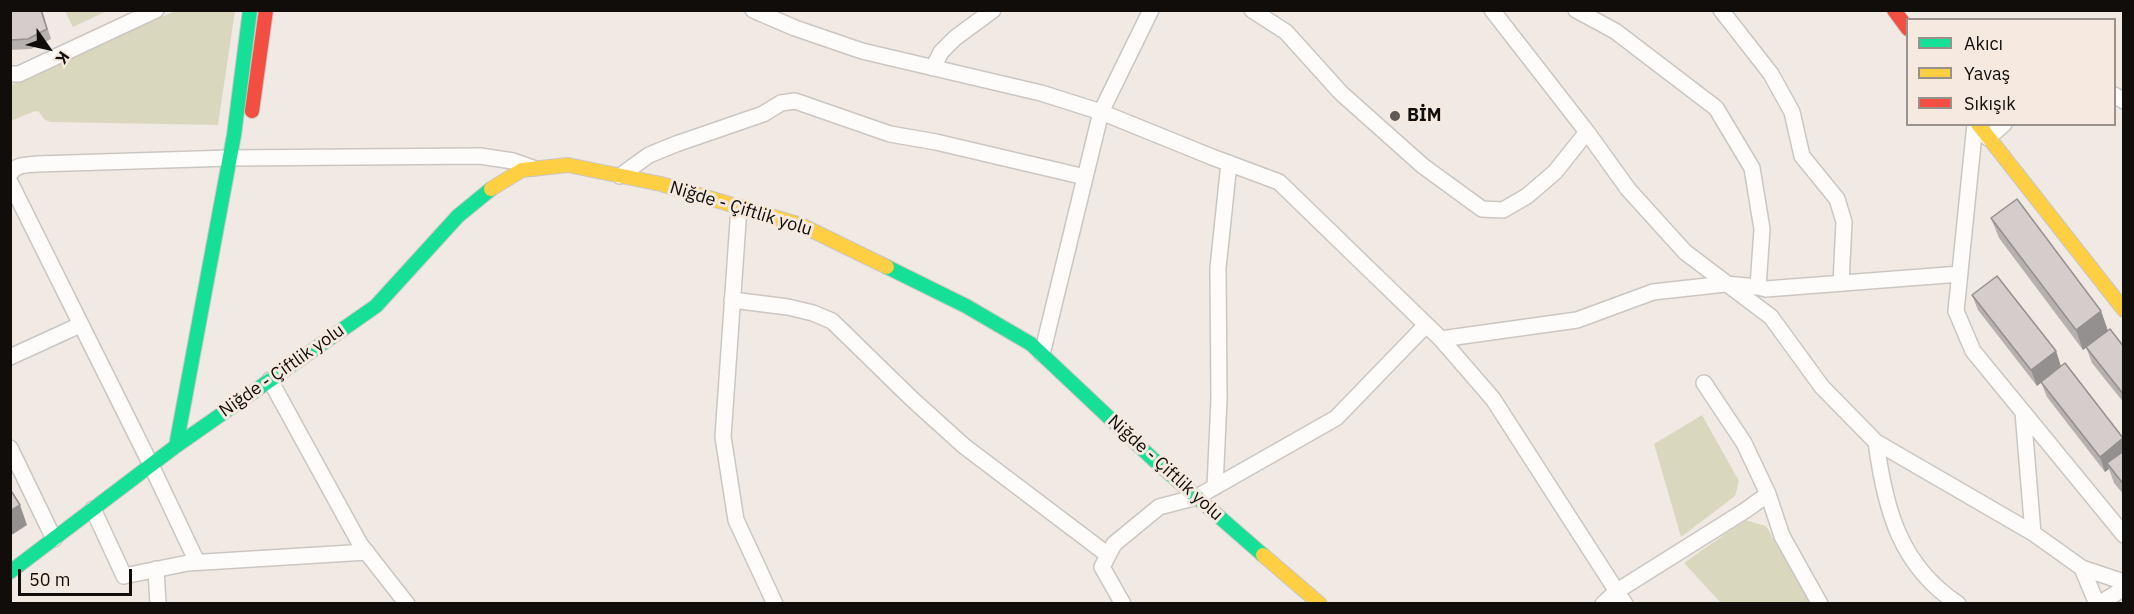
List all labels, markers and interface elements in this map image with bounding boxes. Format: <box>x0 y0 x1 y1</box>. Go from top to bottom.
north arrow <box>18 18 78 78</box>
legend <box>1906 18 2116 126</box>
text: Akıcı <box>1964 32 2003 55</box>
text: K <box>52 48 74 68</box>
text: Yavaş <box>1964 62 2010 85</box>
text: Sıkışık <box>1964 92 2016 115</box>
place label: BİM <box>1407 105 1442 127</box>
marker: BİM <box>1388 109 1402 123</box>
street label: Niğde - Çiftlik yolu <box>667 177 815 241</box>
street label: Niğde - Çiftlik yolu <box>215 320 349 422</box>
street label: Niğde - Çiftlik yolu <box>1103 411 1227 525</box>
scale bar <box>21 557 135 595</box>
text: 50 m <box>29 568 71 591</box>

